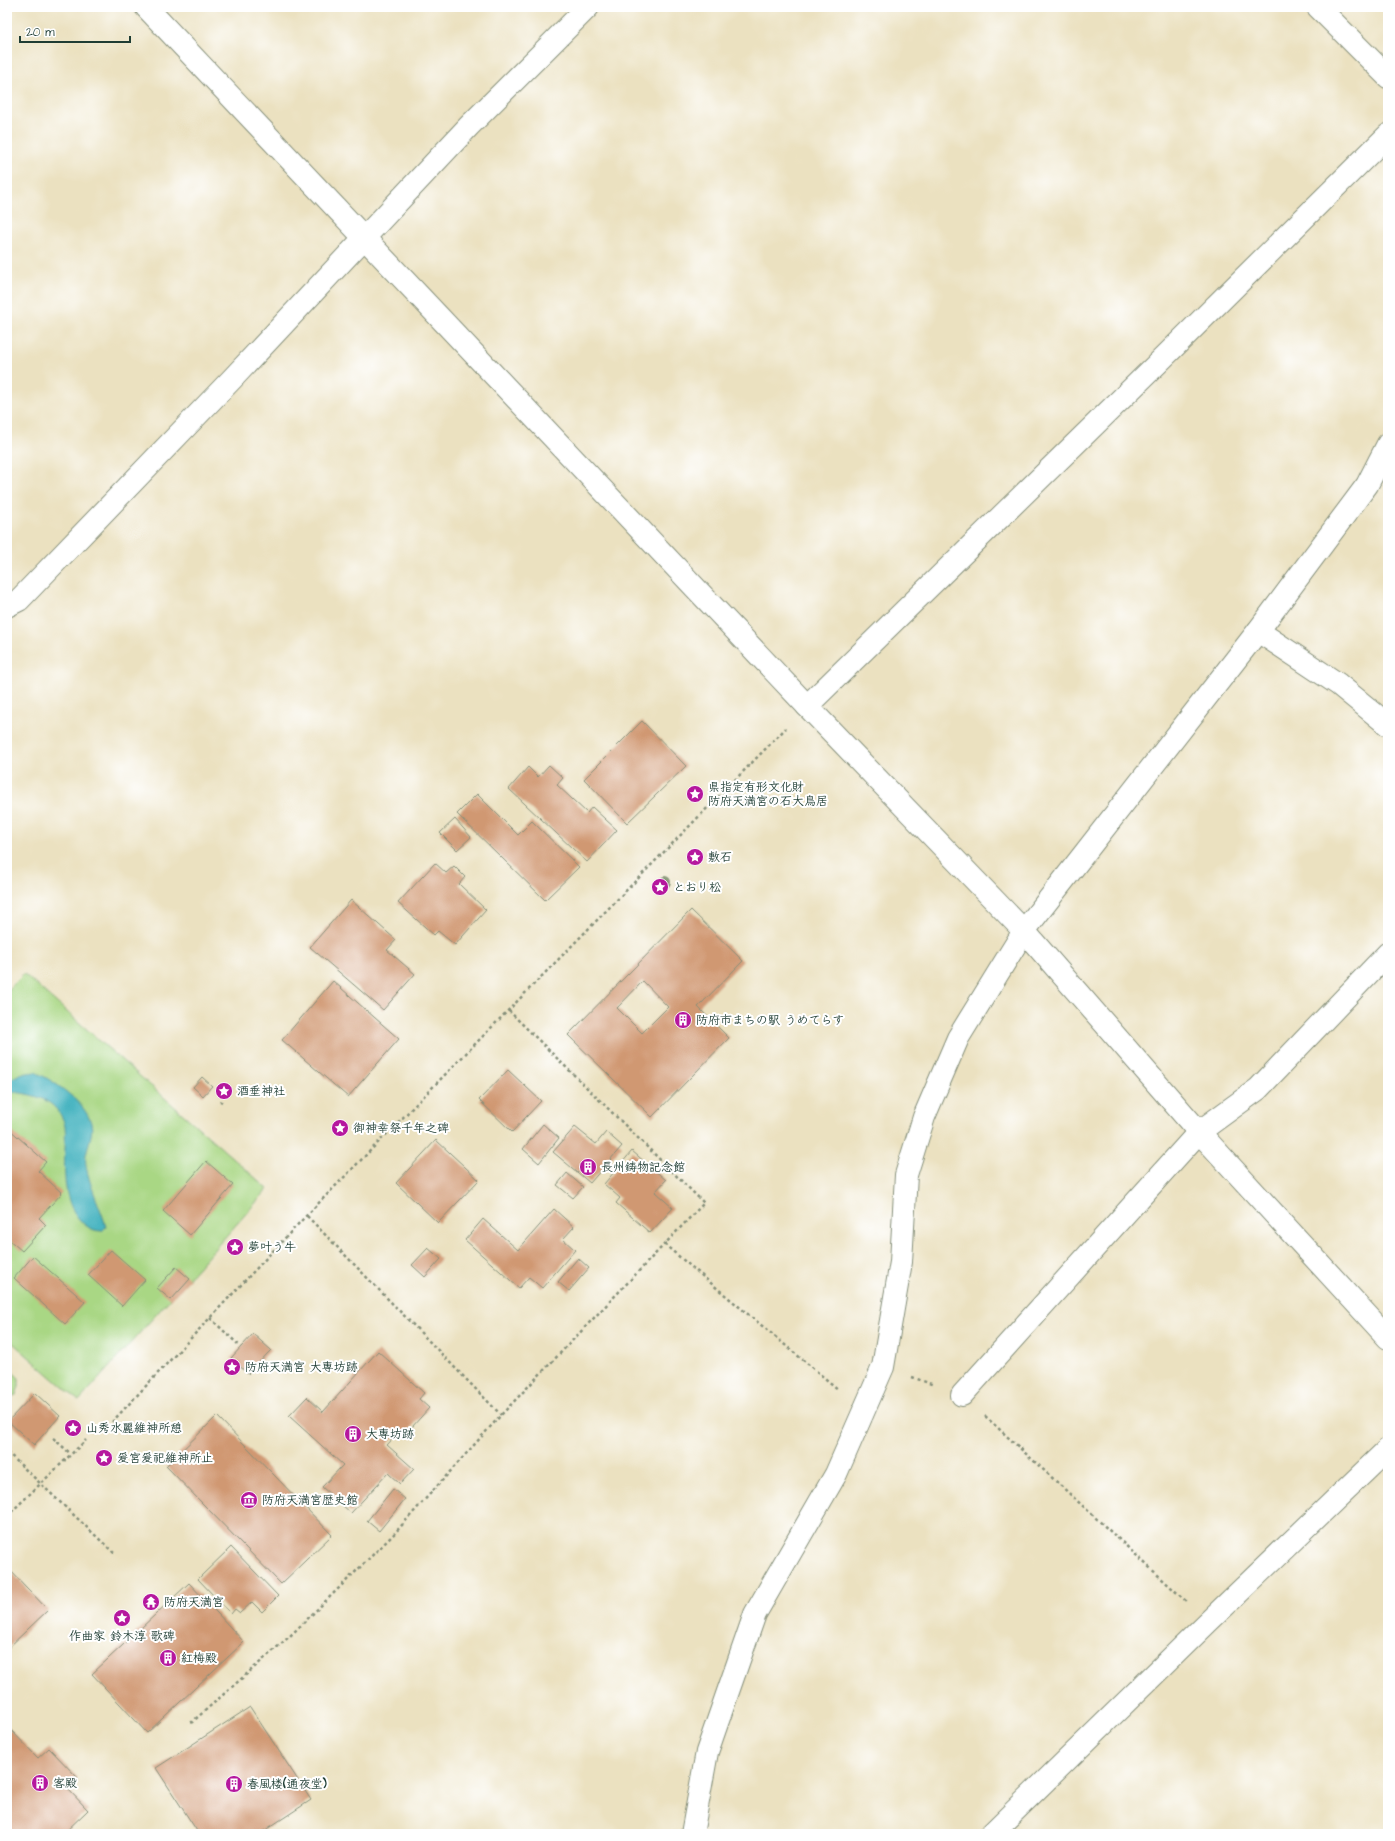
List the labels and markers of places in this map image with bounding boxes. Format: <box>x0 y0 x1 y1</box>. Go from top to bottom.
place label: 県指定有形文化財 防府天満宮の石大鳥居 <box>708 779 828 810</box>
place icon: 県指定有形文化財 防府天満宮の石大鳥居 <box>685 784 705 804</box>
place icon: 敷石 <box>685 847 705 867</box>
place label: 敷石 <box>708 849 732 866</box>
place icon: とおり松 <box>650 877 670 897</box>
place label: とおり松 <box>673 879 721 896</box>
building icon: 防府市まちの駅 うめてらす <box>673 1010 693 1030</box>
place label: 防府市まちの駅 うめてらす <box>696 1012 845 1029</box>
place icon: 酒垂神社 <box>214 1081 234 1101</box>
place label: 酒垂神社 <box>237 1083 285 1100</box>
place icon: 御神幸祭千年之碑 <box>330 1118 350 1138</box>
place label: 御神幸祭千年之碑 <box>353 1120 449 1137</box>
building icon: 長州鋳物記念館 <box>578 1157 598 1177</box>
place label: 長州鋳物記念館 <box>601 1159 685 1176</box>
place icon: 夢叶う牛 <box>225 1237 245 1257</box>
place label: 夢叶う牛 <box>248 1239 296 1256</box>
place icon: 防府天満宮 大専坊跡 <box>222 1357 242 1377</box>
place label: 防府天満宮 大専坊跡 <box>245 1359 358 1376</box>
place icon: 山秀水麗維神所憩 <box>63 1418 83 1438</box>
place label: 山秀水麗維神所憩 <box>86 1420 182 1437</box>
building icon: 大専坊跡 <box>343 1424 363 1444</box>
place label: 大専坊跡 <box>366 1426 414 1443</box>
place icon: 爰宮爰祀維神所止 <box>94 1448 114 1468</box>
place label: 爰宮爰祀維神所止 <box>117 1450 213 1467</box>
museum icon: 防府天満宮歴史館 <box>239 1490 259 1510</box>
place label: 防府天満宮歴史館 <box>262 1492 358 1509</box>
temple icon: 防府天満宮 <box>141 1592 161 1612</box>
place label: 防府天満宮 <box>164 1594 224 1611</box>
place icon: 作曲家 鈴木淳 歌碑 <box>112 1608 132 1628</box>
place label: 作曲家 鈴木淳 歌碑 <box>69 1628 175 1645</box>
building icon: 紅梅殿 <box>158 1648 178 1668</box>
place label: 紅梅殿 <box>181 1650 217 1667</box>
building icon: 客殿 <box>30 1773 50 1793</box>
building icon: 春風楼(通夜堂) <box>224 1774 244 1794</box>
place label: 客殿 <box>53 1775 77 1792</box>
place label: 春風楼(通夜堂) <box>247 1776 328 1793</box>

